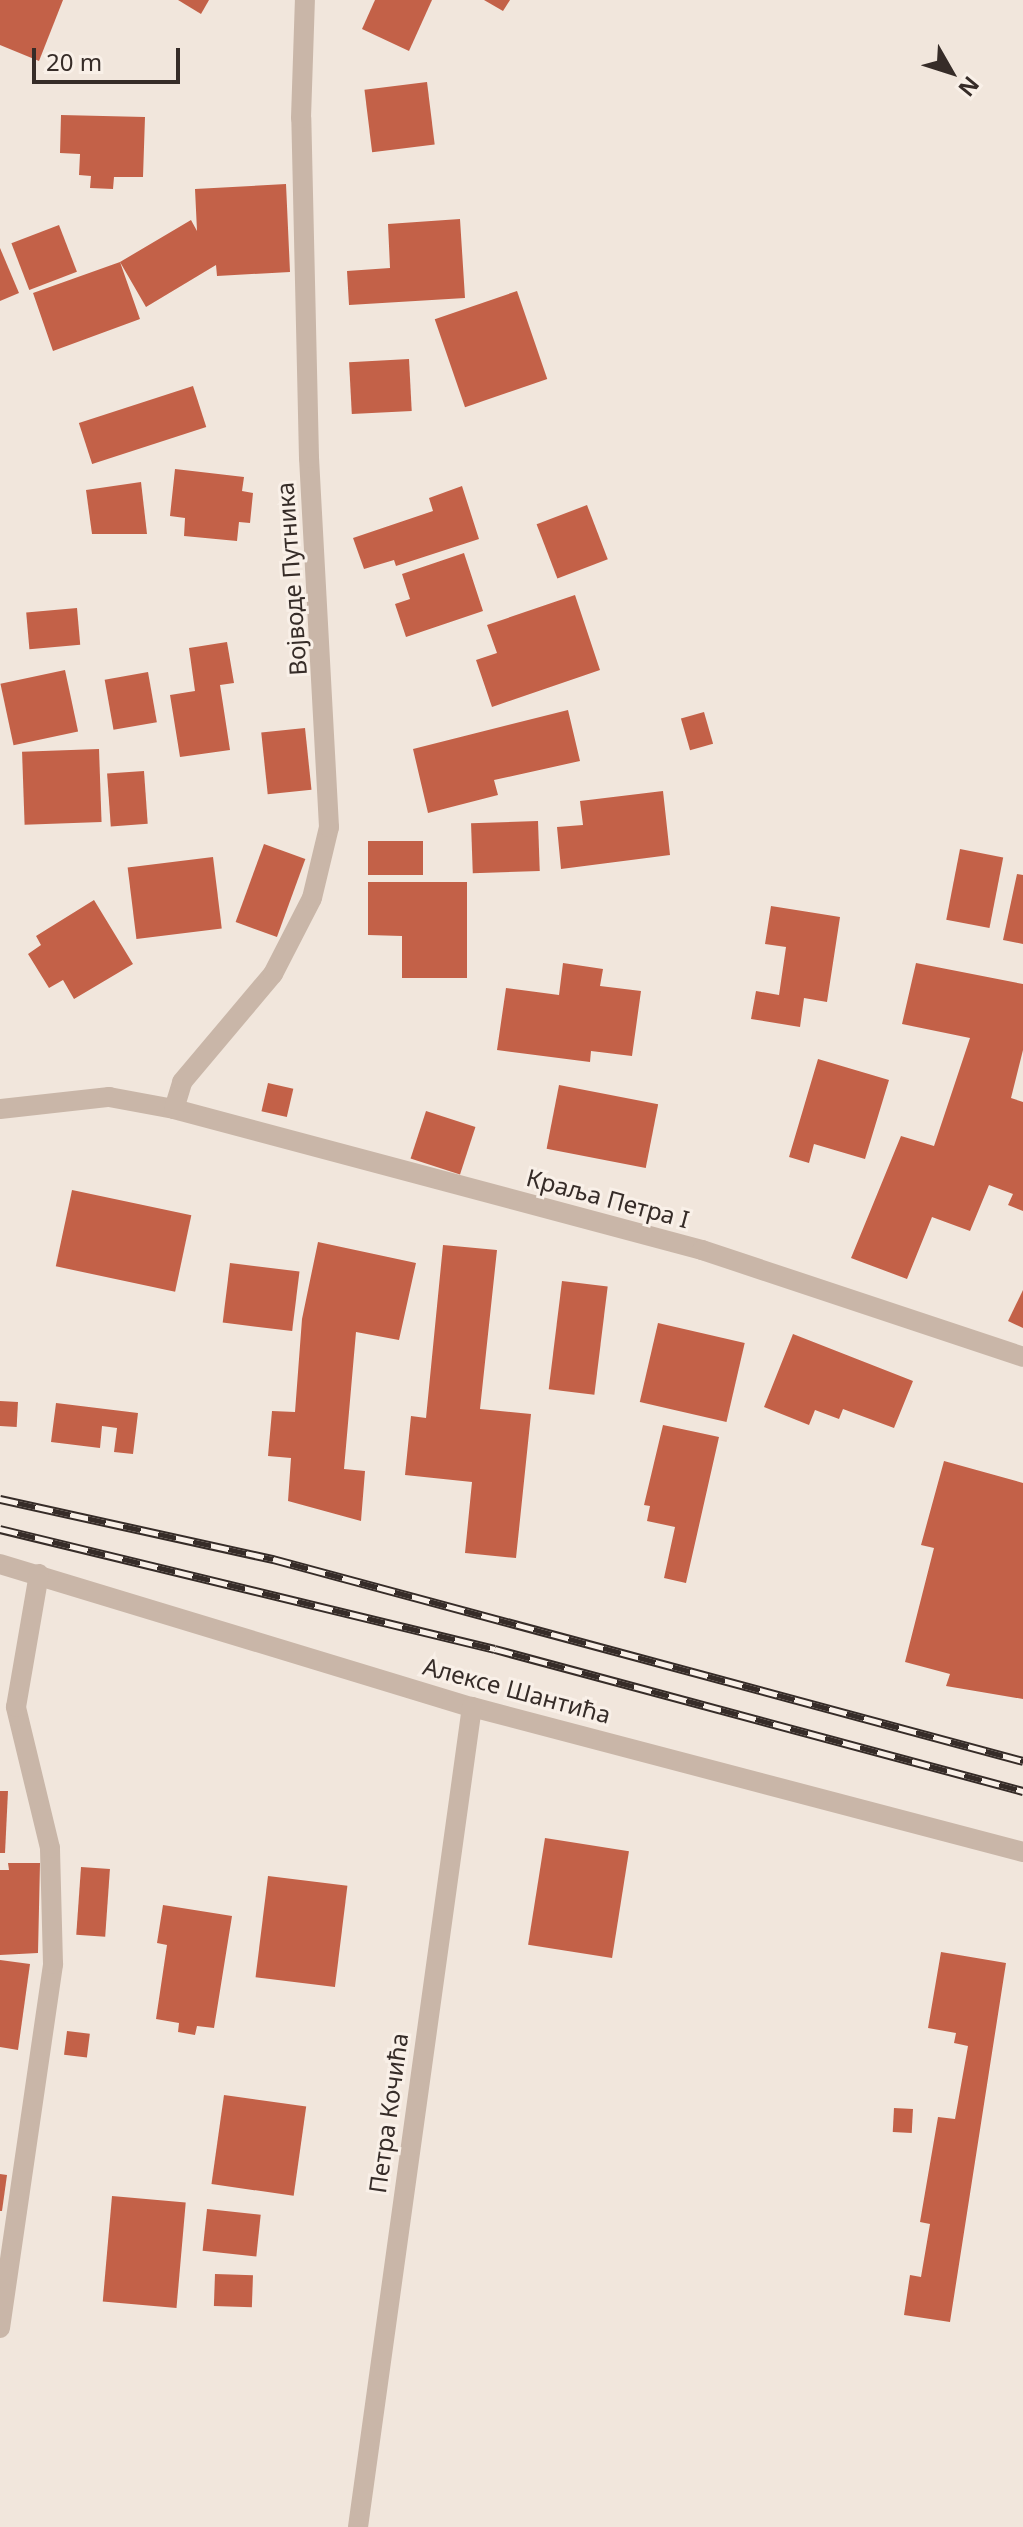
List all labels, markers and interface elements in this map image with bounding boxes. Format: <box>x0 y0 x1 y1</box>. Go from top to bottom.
scale bar <box>36 32 184 82</box>
north arrow <box>911 32 991 112</box>
text: 20 m <box>46 45 102 78</box>
text: N <box>952 71 987 103</box>
street label: Војводе Путника <box>270 481 312 677</box>
street label: Краља Петра I <box>524 1162 692 1234</box>
street label: Алексе Шантића <box>420 1651 614 1729</box>
street label: Петра Кочића <box>362 2031 414 2195</box>

